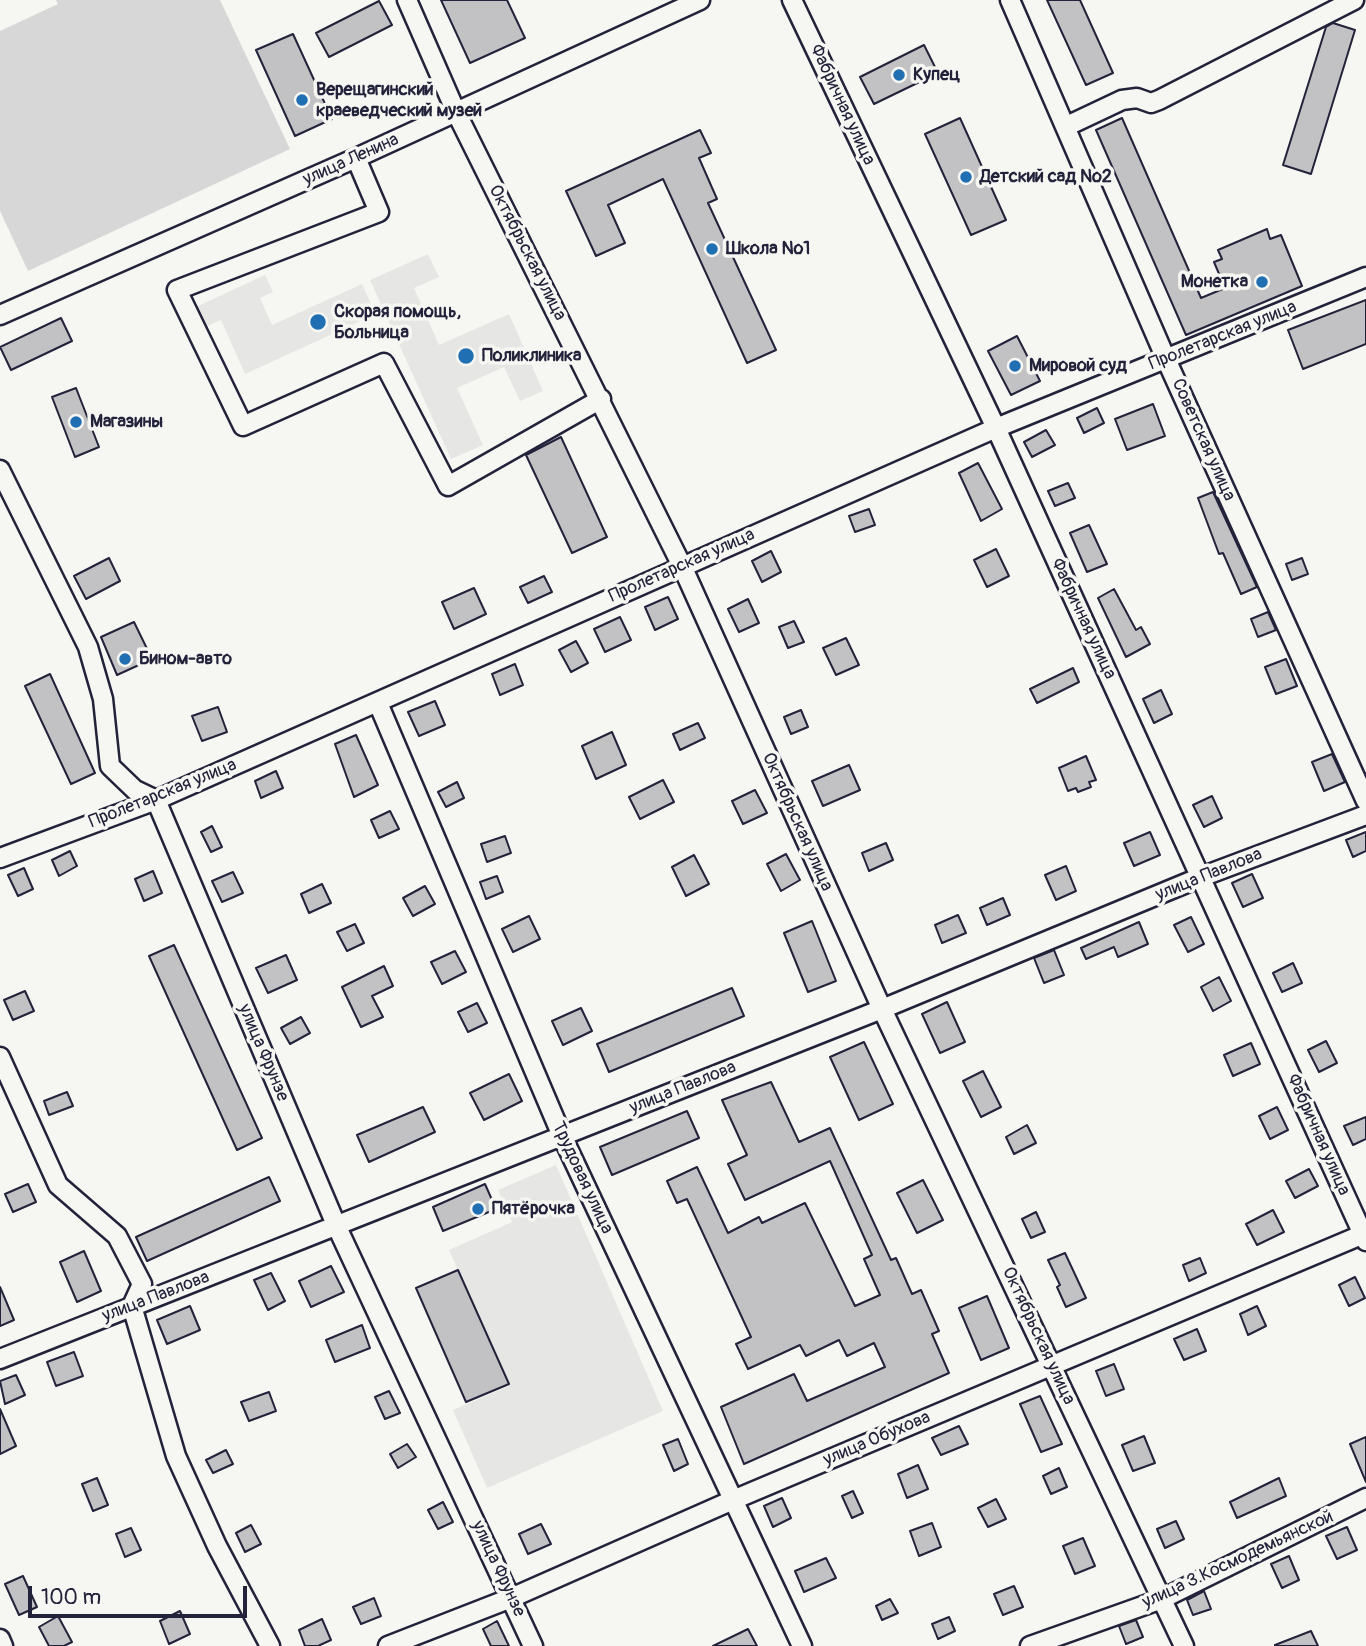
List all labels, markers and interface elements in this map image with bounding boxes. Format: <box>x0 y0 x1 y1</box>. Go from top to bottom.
street label: Фабричная улица <box>805 41 879 169</box>
place label: Купец <box>913 64 960 86</box>
marker: Купец <box>891 67 907 83</box>
place label: Верещагинский краеведческий музей <box>316 79 482 122</box>
marker: Верещагинский краеведческий музей <box>294 92 310 108</box>
street label: улица Ленина <box>300 129 402 191</box>
place label: Детский сад №2 <box>980 166 1112 188</box>
marker: Детский сад №2 <box>958 169 974 185</box>
street label: Октябрьская улица <box>483 182 571 324</box>
place label: Школа №1 <box>726 238 810 260</box>
marker: Школа №1 <box>704 241 720 257</box>
place label: Монетка <box>1181 271 1248 293</box>
marker: Монетка <box>1254 274 1270 290</box>
street label: Пролетарская улица <box>1146 297 1300 375</box>
place label: Скорая помощь, Больница <box>334 301 461 344</box>
marker: Скорая помощь, Больница <box>308 312 328 332</box>
place label: Поликлиника <box>482 345 581 367</box>
marker: Поликлиника <box>456 346 476 366</box>
place label: Мировой суд <box>1029 355 1127 377</box>
marker: Мировой суд <box>1007 358 1023 374</box>
street label: Советская улица <box>1166 376 1240 504</box>
place label: Магазины <box>90 411 163 433</box>
marker: Магазины <box>68 414 84 430</box>
street label: Пролетарская улица <box>606 524 758 608</box>
street label: Фабричная улица <box>1046 555 1120 683</box>
place label: Бином-авто <box>139 648 232 670</box>
marker: Бином-авто <box>117 651 133 667</box>
street label: Октябрьская улица <box>757 749 837 895</box>
street label: Пролетарская улица <box>86 755 240 833</box>
street label: улица Павлова <box>1153 844 1265 906</box>
street label: улица Фрунзе <box>233 1001 293 1105</box>
street label: улица Павлова <box>627 1057 739 1119</box>
street label: Фабричная улица <box>1282 1071 1354 1199</box>
street label: Трудовая улица <box>547 1119 617 1237</box>
place label: Пятёрочка <box>492 1198 575 1220</box>
marker: Пятёрочка <box>470 1201 486 1217</box>
street label: Октябрьская улица <box>997 1264 1079 1408</box>
street label: улица Павлова <box>99 1267 213 1327</box>
street label: улица Обухова <box>820 1407 934 1471</box>
street label: улица З.Космодемьянской <box>1139 1506 1337 1614</box>
street label: улица Фрунзе <box>466 1518 530 1620</box>
scale bar <box>32 1572 250 1616</box>
text: 100 m <box>41 1584 101 1611</box>

